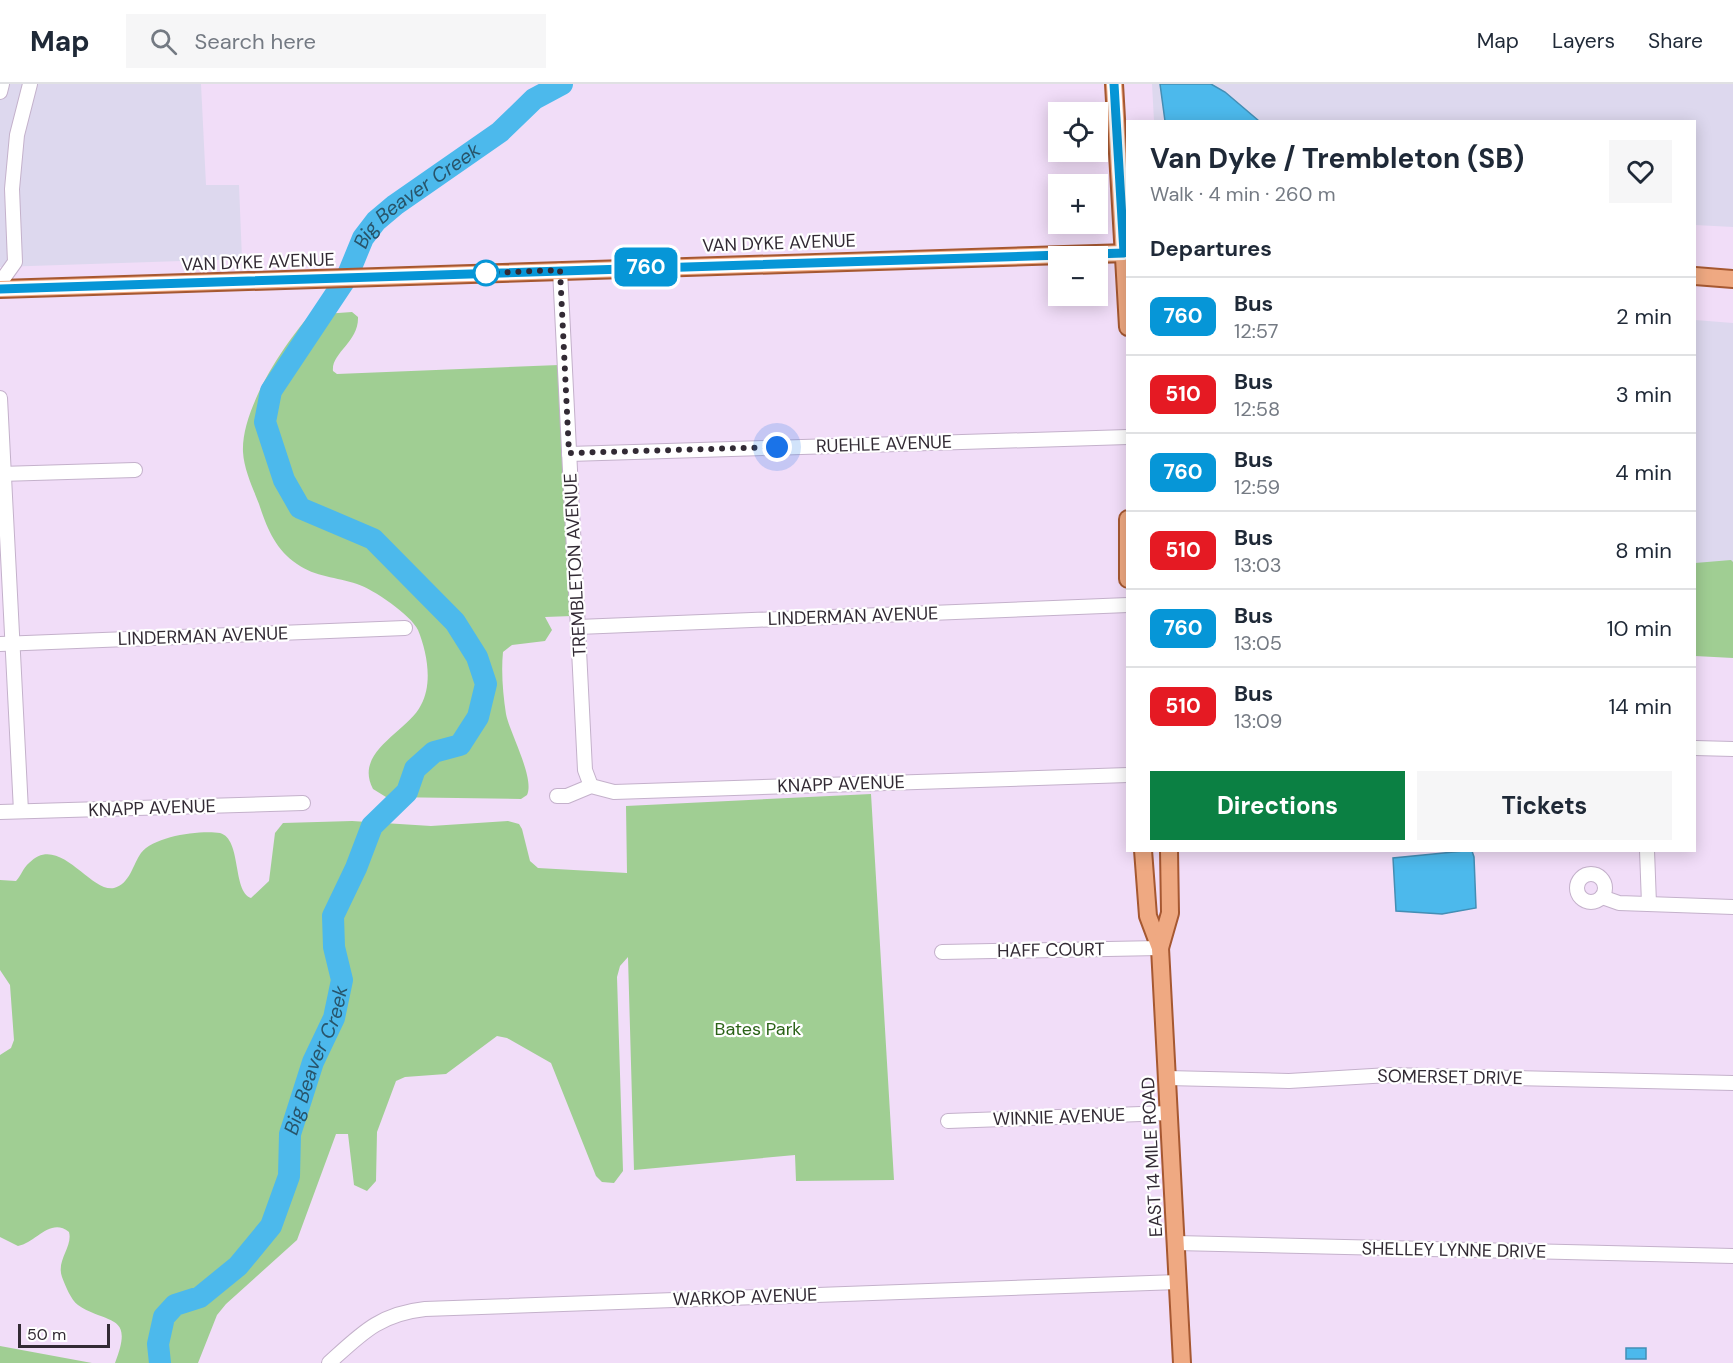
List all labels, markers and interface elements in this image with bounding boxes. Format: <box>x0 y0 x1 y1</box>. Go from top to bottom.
search box <box>126 14 546 68</box>
text: Map <box>30 23 90 60</box>
icon: search <box>147 25 180 58</box>
text: Search here <box>195 27 316 56</box>
text: Map <box>1477 27 1519 55</box>
text: Layers <box>1552 27 1615 55</box>
text: Share <box>1648 27 1703 55</box>
map controls <box>1048 102 1108 306</box>
button: locate <box>1048 102 1108 162</box>
water label: Big Beaver Creek <box>347 136 486 252</box>
text: Van Dyke / Trembleton (SB) <box>1150 140 1524 177</box>
button: heart <box>1609 140 1672 203</box>
button: + <box>1048 174 1108 234</box>
text: Walk · 4 min · 260 m <box>1150 181 1335 207</box>
street label: VAN DYKE AVENUE <box>702 228 856 258</box>
text: Departures <box>1150 234 1272 263</box>
button: − <box>1048 246 1108 306</box>
street label: VAN DYKE AVENUE <box>181 247 335 277</box>
line badge: 760 <box>612 248 680 286</box>
text: 760 <box>626 253 666 281</box>
unlabelled marker <box>473 260 499 286</box>
text: Bus <box>1234 289 1273 318</box>
text: 760 <box>1163 302 1203 330</box>
text: 2 min <box>1616 302 1672 331</box>
text: 12:57 <box>1234 318 1278 344</box>
text: Bus <box>1234 367 1273 396</box>
text: 510 <box>1165 380 1201 408</box>
text: 3 min <box>1616 380 1672 409</box>
text: 12:58 <box>1234 396 1280 422</box>
street label: RUEHLE AVENUE <box>816 430 952 458</box>
your location <box>762 432 792 462</box>
text: Bus <box>1234 445 1273 474</box>
text: 760 <box>1163 458 1203 486</box>
text: 4 min <box>1615 458 1672 487</box>
street label: TREMBLETON AVENUE <box>558 472 592 658</box>
text: 12:59 <box>1234 474 1280 500</box>
text: Bus <box>1234 523 1273 552</box>
text: 510 <box>1165 536 1201 564</box>
text: 8 min <box>1615 536 1672 565</box>
text: 13:03 <box>1234 552 1282 578</box>
street label: LINDERMAN AVENUE <box>767 601 939 631</box>
text: Bus <box>1234 601 1273 630</box>
text: 760 <box>1163 614 1203 642</box>
text: 10 min <box>1607 614 1672 643</box>
street label: LINDERMAN AVENUE <box>117 621 289 651</box>
text: 13:05 <box>1234 630 1282 656</box>
text: Bus <box>1234 679 1273 708</box>
text: 510 <box>1165 692 1201 720</box>
text: 14 min <box>1608 692 1672 721</box>
text: 13:09 <box>1234 708 1282 734</box>
street label: KNAPP AVENUE <box>777 770 905 798</box>
button: Directions <box>1150 771 1405 840</box>
button: Tickets <box>1417 771 1672 840</box>
street label: KNAPP AVENUE <box>88 794 216 822</box>
street label: HAFF COURT <box>997 937 1105 963</box>
water label: Big Beaver Creek <box>278 982 354 1138</box>
park label: Bates Park <box>715 1017 801 1041</box>
street label: SOMERSET DRIVE <box>1377 1064 1523 1090</box>
street label: EAST 14 MILE ROAD <box>1136 1076 1168 1238</box>
street label: WINNIE AVENUE <box>992 1103 1126 1131</box>
street label: SHELLEY LYNNE DRIVE <box>1361 1236 1547 1264</box>
street label: WARKOP AVENUE <box>672 1282 818 1312</box>
scale bar <box>18 1321 110 1348</box>
text: 50 m <box>27 1324 66 1345</box>

